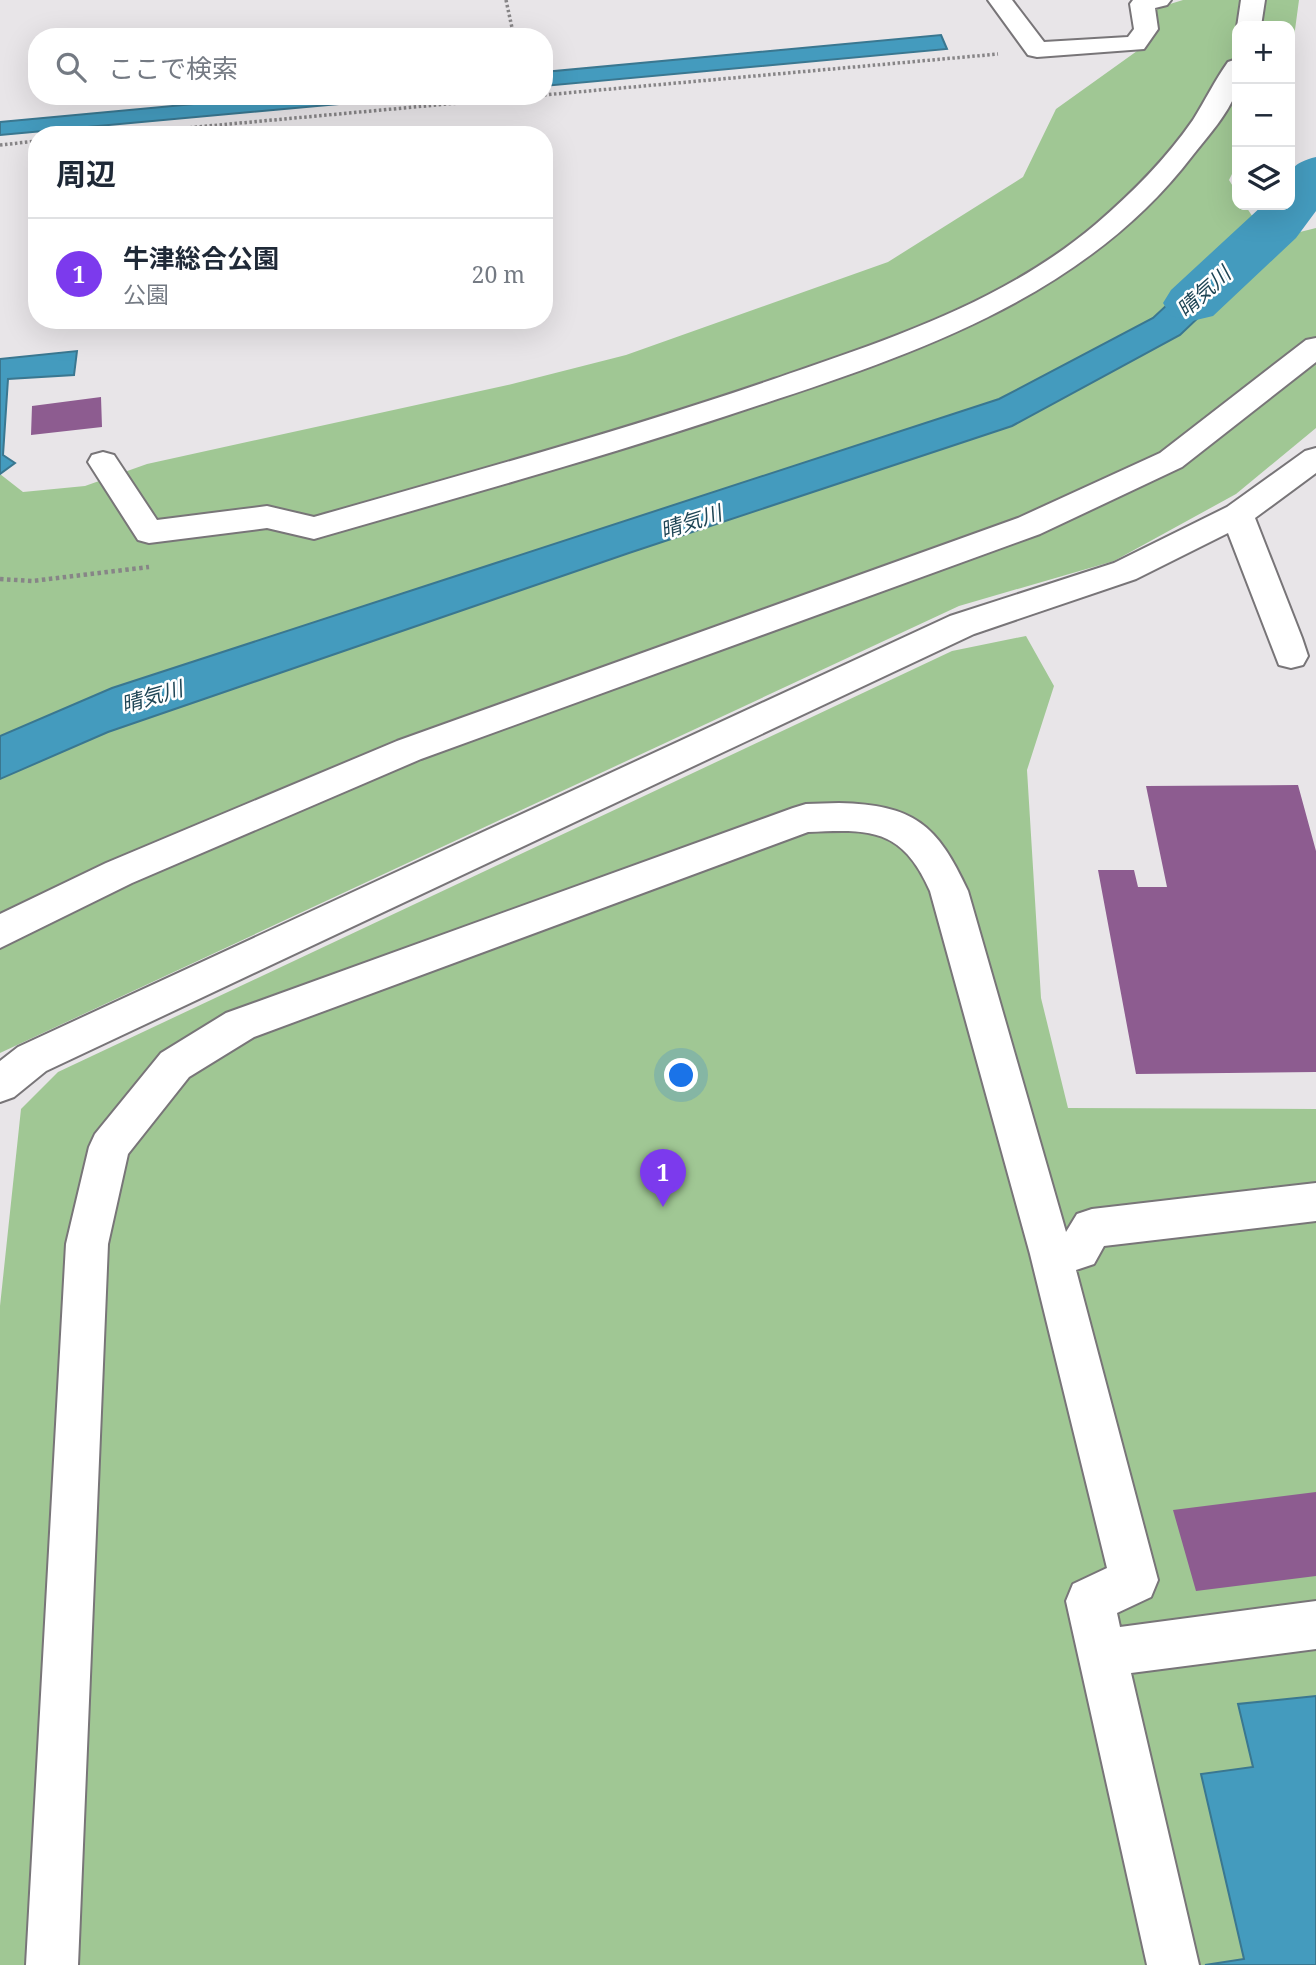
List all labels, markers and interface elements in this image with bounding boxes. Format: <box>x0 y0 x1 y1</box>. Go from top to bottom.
map controls <box>1232 21 1295 210</box>
button: + <box>1232 21 1295 84</box>
search box <box>28 28 553 105</box>
icon: search <box>52 48 90 86</box>
text: ここで検索 <box>108 50 238 86</box>
button: − <box>1232 84 1295 147</box>
button: layers <box>1232 147 1295 210</box>
text: 周辺 <box>56 153 116 194</box>
text: 牛津総合公園 <box>123 240 279 276</box>
text: 1 <box>73 258 86 290</box>
text: 20 m <box>472 258 525 290</box>
water label: 晴気川 <box>1171 258 1238 323</box>
text: 公園 <box>123 278 169 310</box>
water label: 晴気川 <box>656 497 727 544</box>
water label: 晴気川 <box>118 673 188 718</box>
your location <box>664 1058 698 1092</box>
pin: 1 <box>640 1149 686 1207</box>

